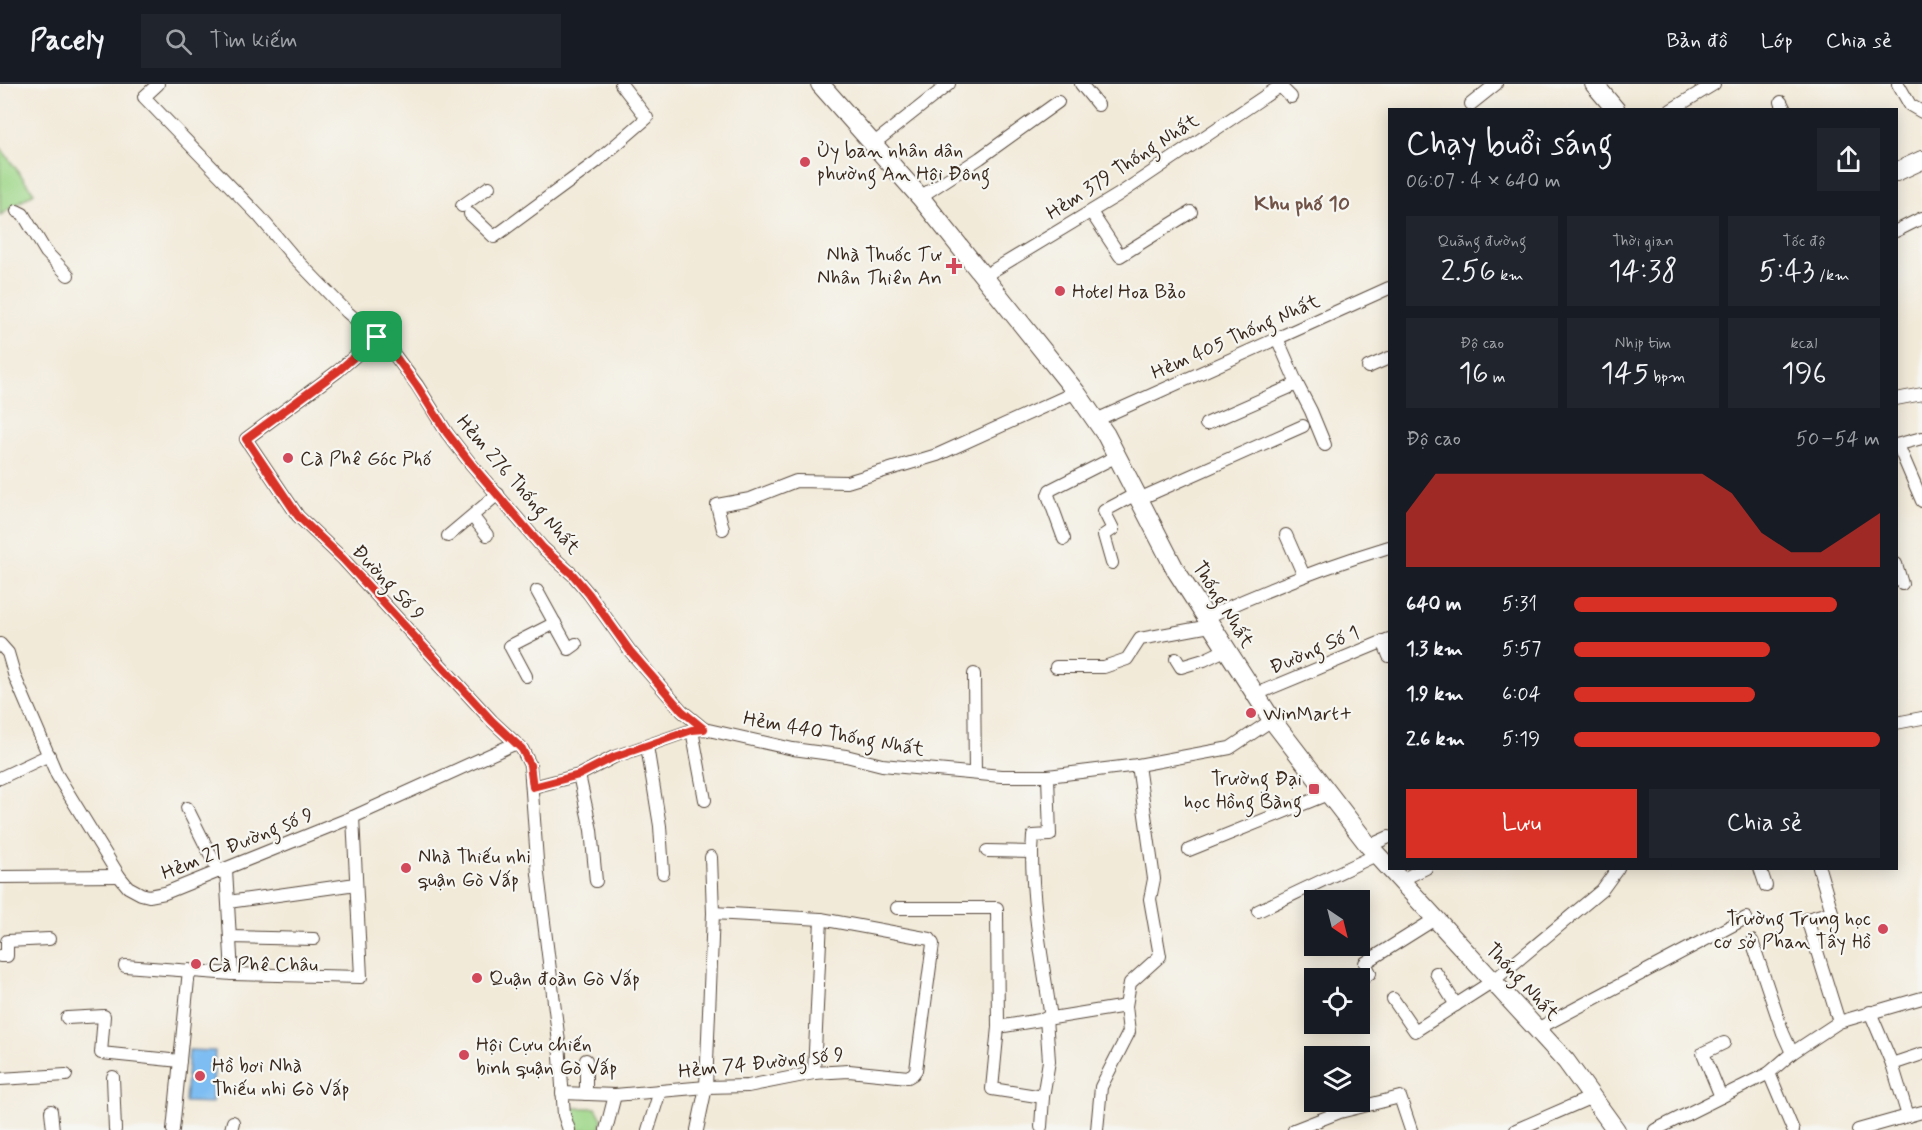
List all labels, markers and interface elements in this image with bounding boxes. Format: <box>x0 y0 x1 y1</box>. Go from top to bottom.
search box <box>141 14 561 68</box>
text: Pacely <box>30 23 105 60</box>
icon: search <box>162 25 195 58</box>
text: Tìm kiếm <box>210 27 298 55</box>
text: Bản đồ <box>1667 27 1728 55</box>
text: Lớp <box>1761 27 1793 55</box>
text: Chia sẻ <box>1826 27 1892 55</box>
street label: Hẻm 379 Thống Nhất <box>1041 108 1206 229</box>
text: Chạy buổi sáng <box>1406 123 1613 167</box>
button: share <box>1817 128 1880 191</box>
place label: Ủy ban nhân dân phường An Hội Đông <box>817 138 990 190</box>
marker: Ủy ban nhân dân phường An Hội Đông <box>798 155 812 169</box>
text: 06:07 · 4 × 640 m <box>1406 168 1561 195</box>
district label: Khu phố 10 <box>1254 190 1350 218</box>
text: Quãng đường <box>1438 231 1526 252</box>
text: Thời gian <box>1612 231 1674 252</box>
text: Tốc độ <box>1782 231 1826 252</box>
place label: Nhà Thuốc Tư Nhân Thiên An <box>817 242 942 292</box>
text: 2.56 <box>1440 252 1496 291</box>
text: 14:38 <box>1608 252 1678 291</box>
text: 5:43 <box>1759 252 1815 291</box>
marker: Nhà Thuốc Tư Nhân Thiên An <box>947 259 961 273</box>
text: km <box>1496 265 1524 286</box>
text: /km <box>1815 265 1849 286</box>
place label: Hotel Hoa Bảo <box>1072 279 1186 306</box>
marker: Hotel Hoa Bảo <box>1053 284 1067 298</box>
street label: Hẻm 405 Thống Nhất <box>1147 288 1325 389</box>
pin <box>351 311 402 362</box>
icon: arrive <box>360 320 393 353</box>
text: Độ cao <box>1460 333 1504 354</box>
text: Nhịp tim <box>1615 333 1671 354</box>
text: kcal <box>1791 333 1817 354</box>
text: 16 <box>1458 354 1488 393</box>
text: 145 <box>1601 354 1649 393</box>
text: 196 <box>1781 354 1827 393</box>
text: m <box>1488 367 1506 388</box>
text: bpm <box>1649 367 1685 388</box>
street label: Hẻm 276 Thống Nhất <box>448 409 586 562</box>
text: Độ cao <box>1406 426 1461 453</box>
text: 50–54 m <box>1796 426 1880 453</box>
place label: Cà Phê Góc Phố <box>300 446 432 473</box>
marker: Cà Phê Góc Phố <box>281 451 295 465</box>
street label: Đường Số 9 <box>344 539 431 629</box>
street label: Thống Nhất <box>1184 556 1260 655</box>
text: 640 m <box>1406 591 1462 618</box>
text: 5:31 <box>1502 591 1537 618</box>
street label: Đường Số 1 <box>1266 619 1364 683</box>
text: 1.3 km <box>1406 636 1463 663</box>
text: 5:57 <box>1502 636 1541 663</box>
text: 1.9 km <box>1406 681 1464 708</box>
text: 6:04 <box>1502 681 1541 708</box>
place label: WinMart+ <box>1263 701 1352 728</box>
street label: Hẻm 440 Thống Nhất <box>741 705 927 766</box>
marker: WinMart+ <box>1244 706 1258 720</box>
text: 2.6 km <box>1406 726 1465 753</box>
text: 5:19 <box>1502 726 1540 753</box>
place label: Trường Đại học Hồng Bàng <box>1184 766 1302 818</box>
marker: Trường Đại học Hồng Bàng <box>1307 782 1321 796</box>
button: Lưu <box>1406 789 1637 858</box>
button: Chia sẻ <box>1649 789 1880 858</box>
street label: Hẻm 27 Đường số 9 <box>157 801 319 889</box>
place label: Nhà Thiếu nhi quận Gò Vấp <box>418 844 531 894</box>
marker: Nhà Thiếu nhi quận Gò Vấp <box>399 861 413 875</box>
north arrow <box>1304 890 1370 956</box>
map controls <box>1304 890 1370 1112</box>
place label: Trường Trung học cơ sở Phan Tây Hồ <box>1714 906 1871 956</box>
marker: Trường Trung học cơ sở Phan Tây Hồ <box>1876 922 1890 936</box>
street label: Thống Nhất <box>1477 937 1565 1029</box>
place label: Cà Phê Châu <box>208 952 318 979</box>
marker: Cà Phê Châu <box>189 957 203 971</box>
place label: Quận đoàn Gò Vấp <box>489 966 640 993</box>
button: locate <box>1304 968 1370 1034</box>
marker: Quận đoàn Gò Vấp <box>470 971 484 985</box>
place label: Hội Cựu chiến binh quận Gò Vấp <box>476 1032 617 1082</box>
street label: Hẻm 74 Đường số 9 <box>677 1041 846 1088</box>
button: layers <box>1304 1046 1370 1112</box>
marker: Hội Cựu chiến binh quận Gò Vấp <box>457 1048 471 1062</box>
place label: Hồ bơi Nhà Thiếu nhi Gò Vấp <box>212 1053 350 1103</box>
marker: Hồ bơi Nhà Thiếu nhi Gò Vấp <box>193 1069 207 1083</box>

